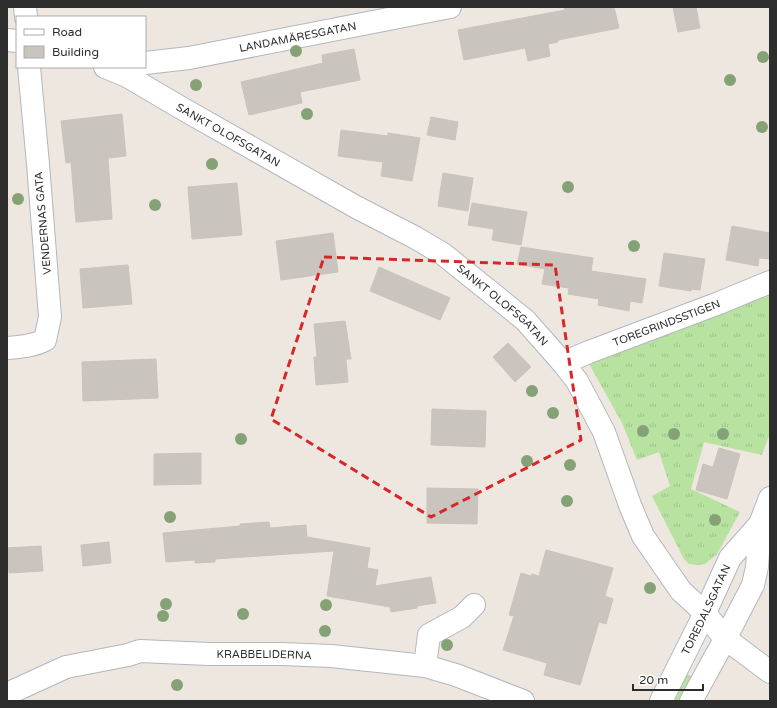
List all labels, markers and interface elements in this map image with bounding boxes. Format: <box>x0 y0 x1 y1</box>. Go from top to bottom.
legend <box>16 16 146 68</box>
street label: LANDAMÄRESGATAN <box>238 19 357 55</box>
text: Road <box>52 25 82 39</box>
text: Building <box>52 45 99 59</box>
street label: SANKT OLOFSGATAN <box>174 100 283 169</box>
street label: VENDERNAS GATA <box>32 171 54 275</box>
street label: SANKT OLOFSGATAN <box>454 261 551 348</box>
street label: TOREGRINDSSTIGEN <box>611 297 722 349</box>
street label: TOREDALSGATAN <box>679 562 733 657</box>
street label: KRABBELIDERNA <box>217 647 312 662</box>
scale bar <box>633 666 703 692</box>
text: 20 m <box>639 673 668 687</box>

